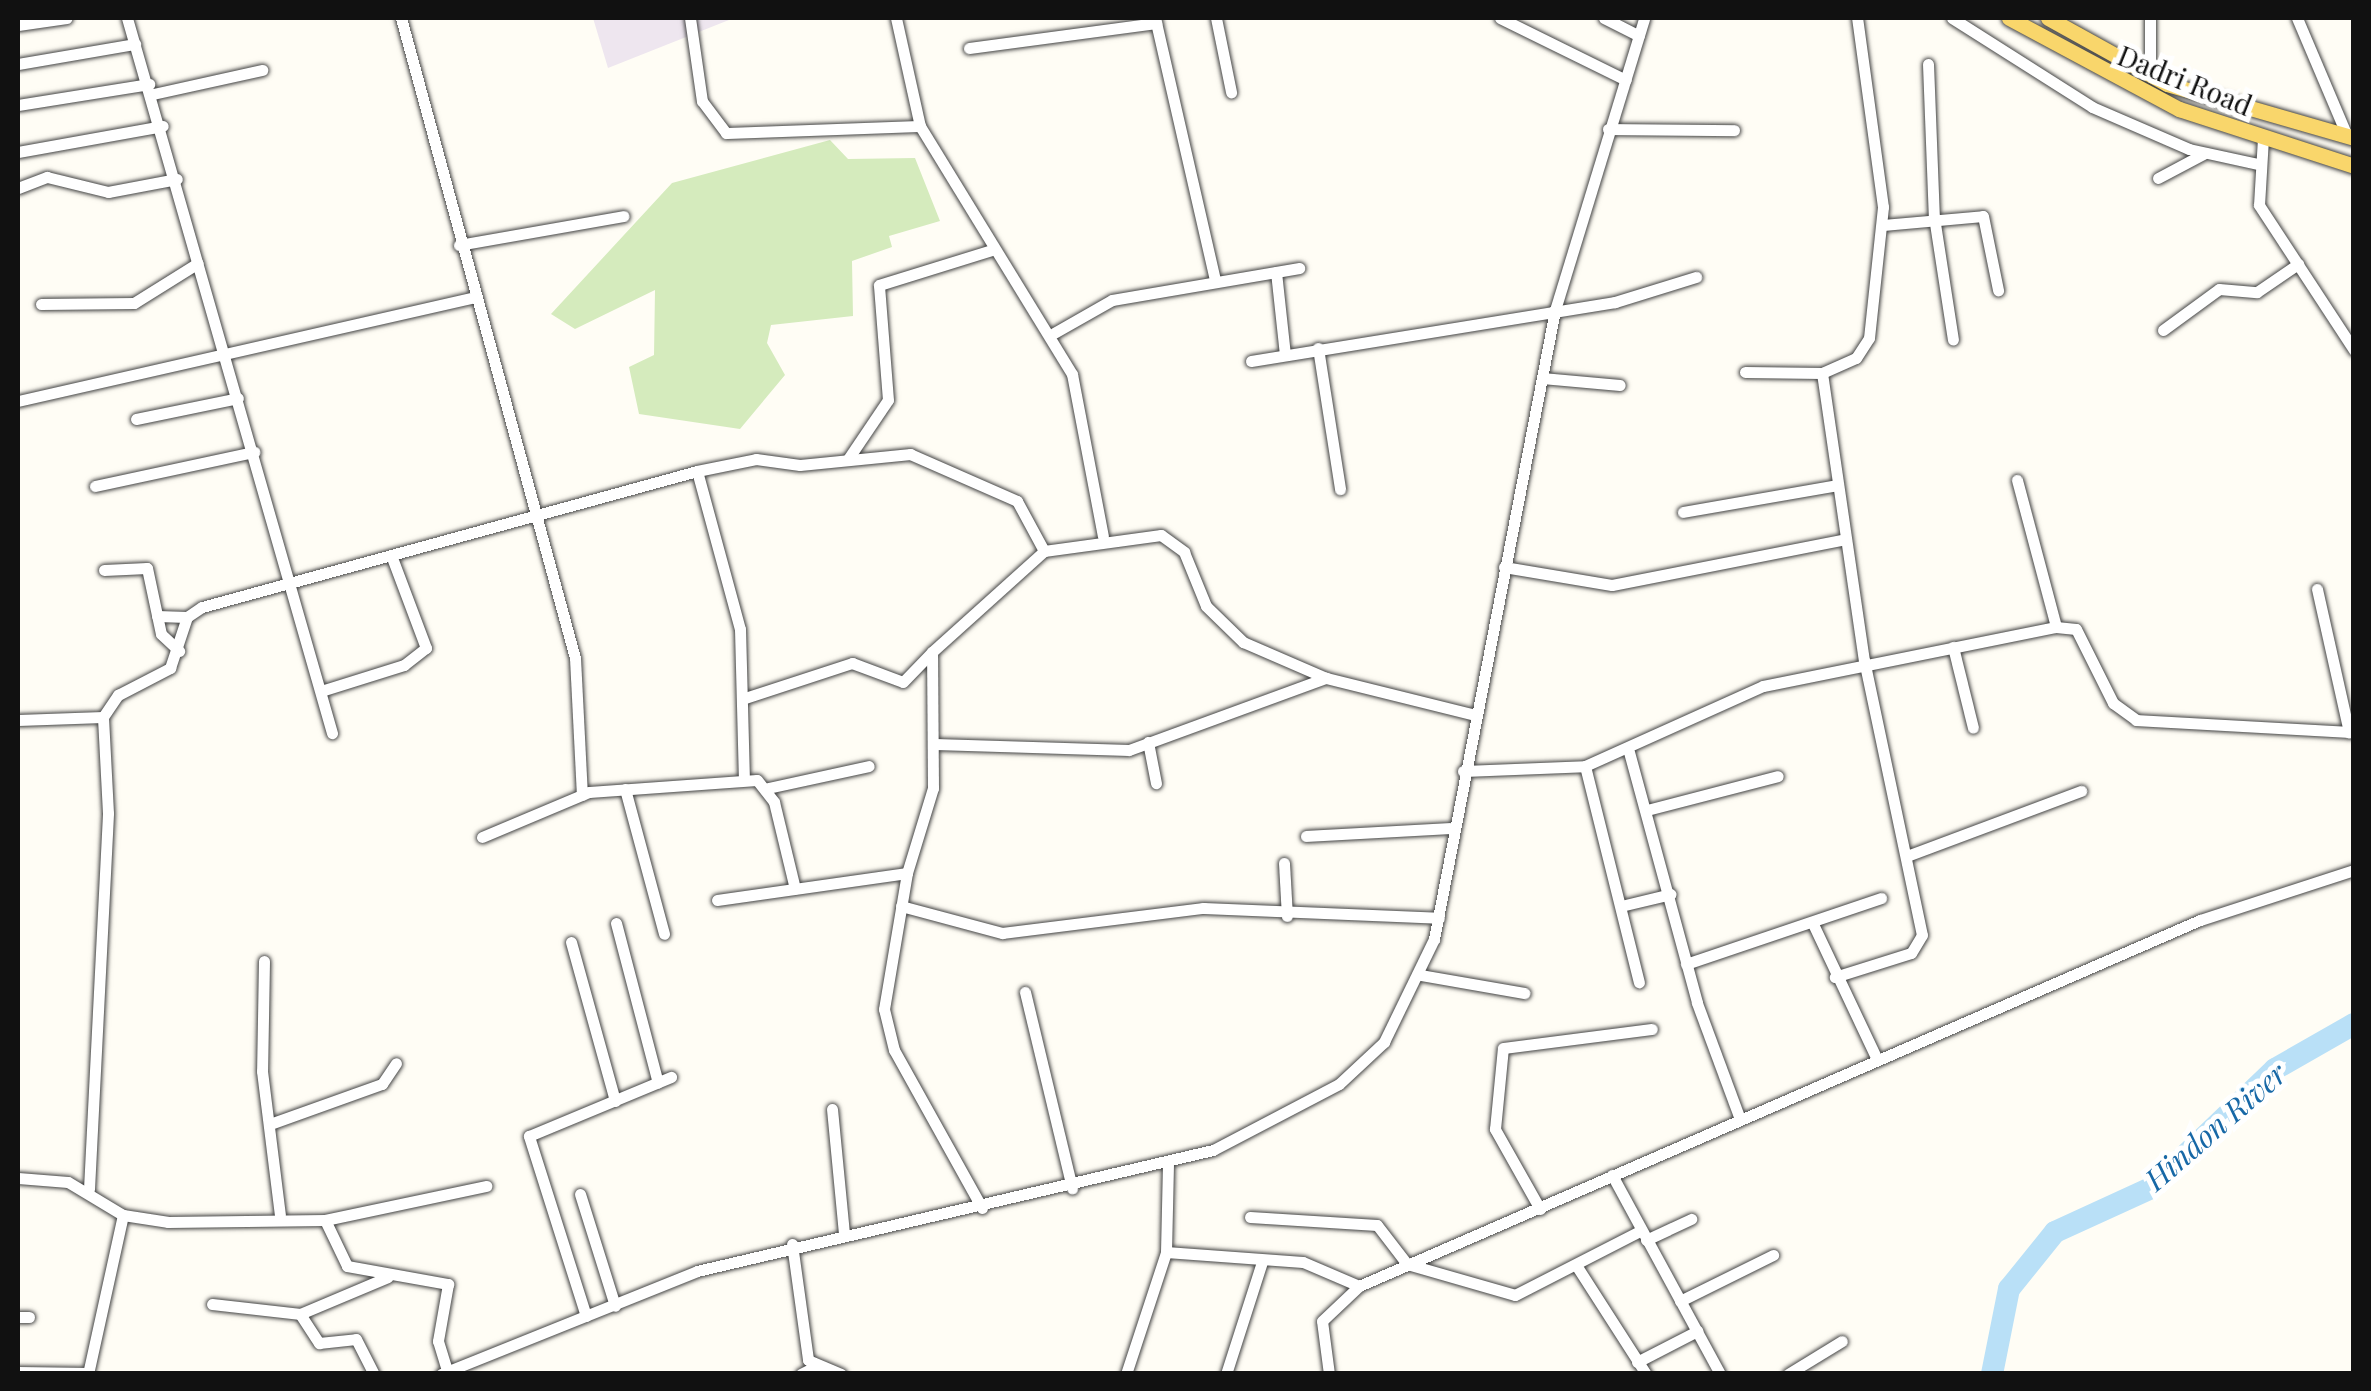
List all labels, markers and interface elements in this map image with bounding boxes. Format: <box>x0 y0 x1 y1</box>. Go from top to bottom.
street label: Dadri Road <box>2113 38 2257 122</box>
water label: Hindon River <box>2137 1055 2293 1197</box>

